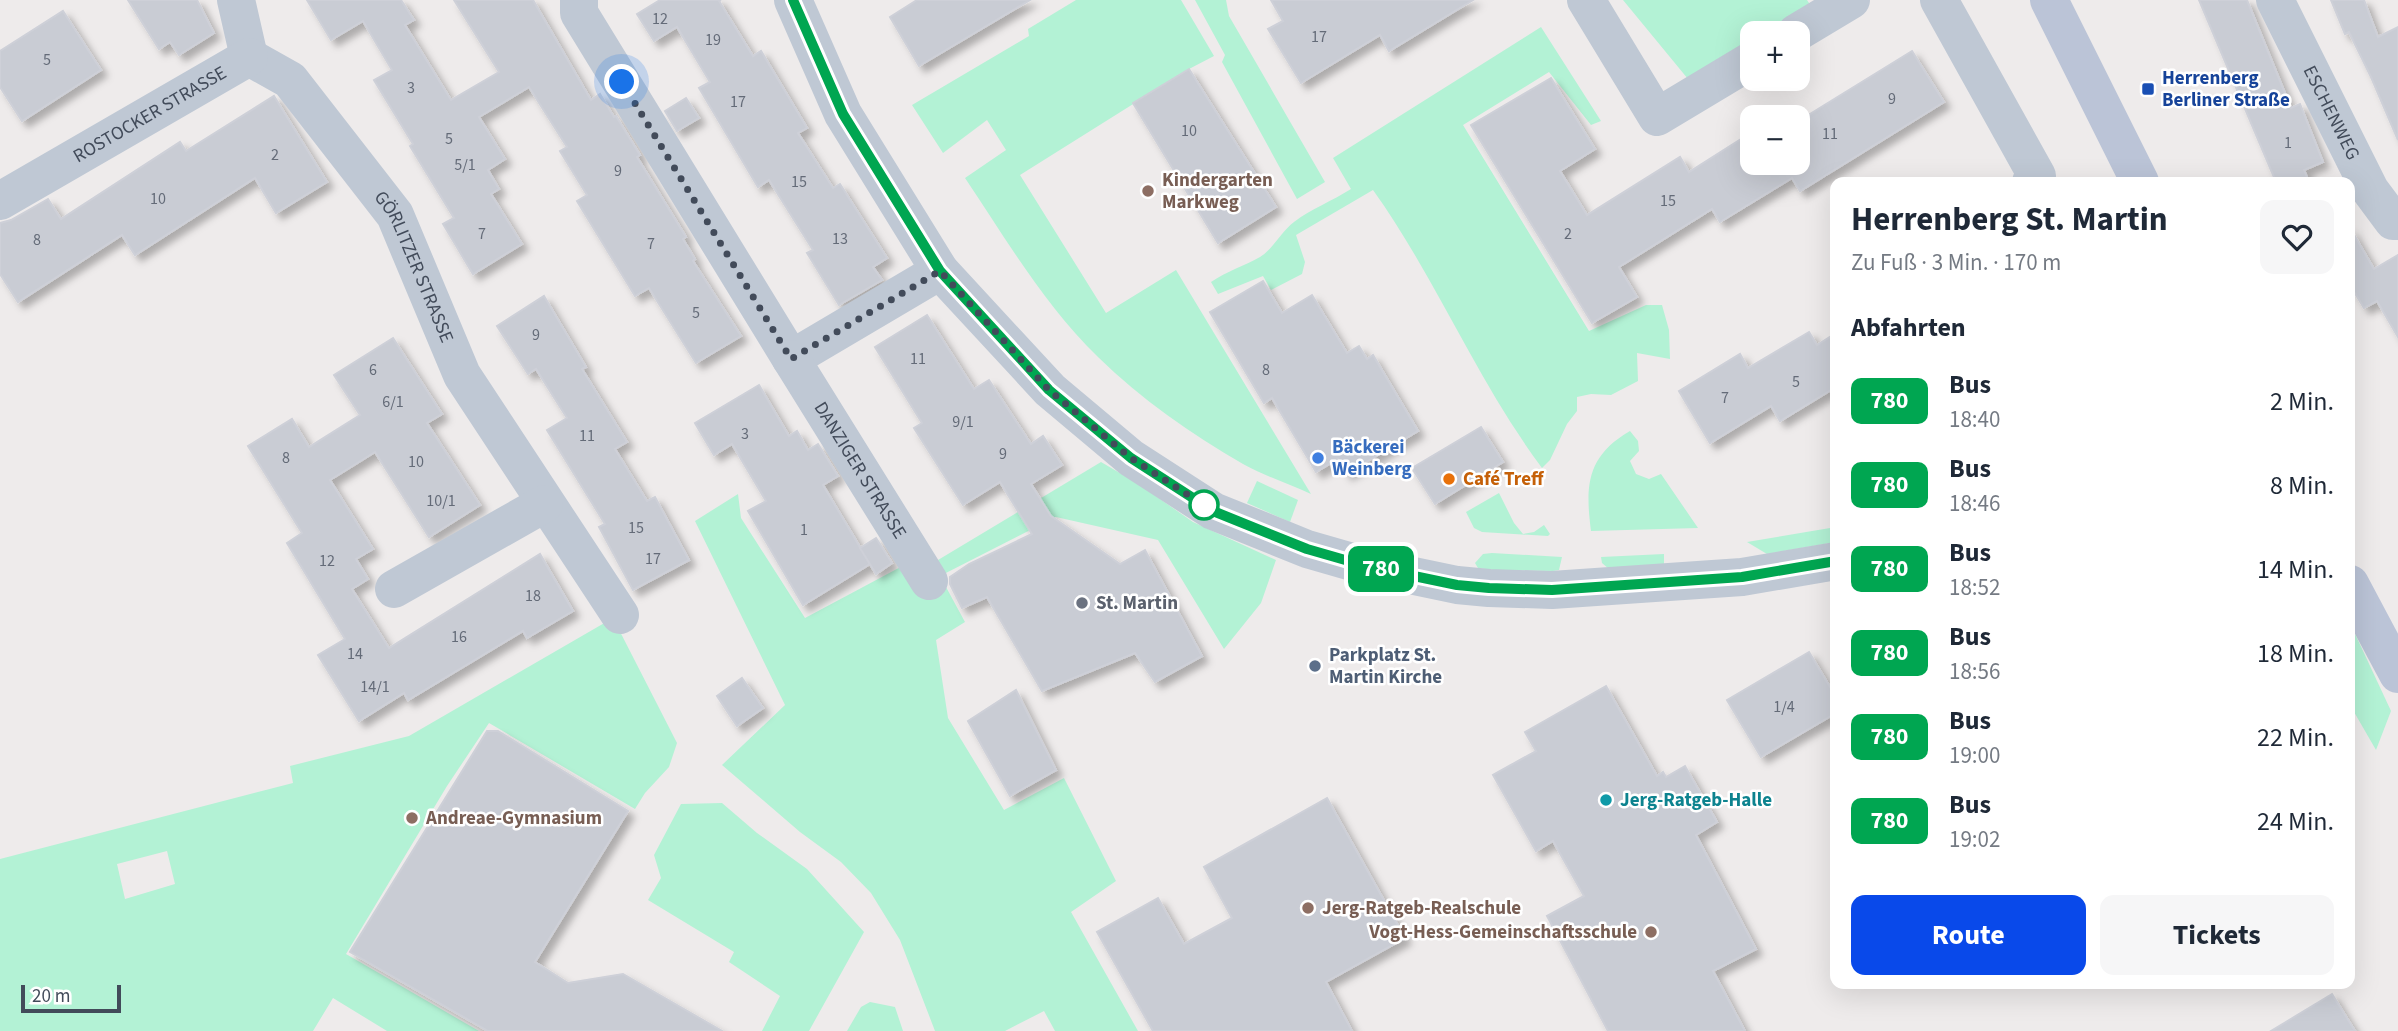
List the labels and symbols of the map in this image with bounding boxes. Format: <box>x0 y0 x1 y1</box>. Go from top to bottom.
house number: 12 <box>652 8 668 30</box>
house number: 17 <box>1311 26 1327 48</box>
house number: 19 <box>705 29 721 51</box>
house number: 5 <box>43 49 51 71</box>
street label: ROSTOCKER STRASSE <box>68 59 231 169</box>
street label: ESCHENWEG <box>2296 61 2366 165</box>
your location <box>604 64 639 99</box>
place label: Herrenberg Berliner Straße <box>2162 65 2290 114</box>
house number: 3 <box>407 77 415 99</box>
marker: Herrenberg Berliner Straße <box>2140 81 2156 97</box>
house number: 9 <box>1888 88 1896 110</box>
house number: 17 <box>730 91 746 113</box>
house number: 10 <box>1181 120 1197 142</box>
house number: 11 <box>1822 123 1838 145</box>
house number: 5 <box>445 128 453 150</box>
house number: 1 <box>2284 132 2292 154</box>
house number: 2 <box>271 144 279 166</box>
house number: 5/1 <box>454 154 476 176</box>
house number: 9 <box>614 160 622 182</box>
place label: Kindergarten Markweg <box>1162 167 1273 216</box>
house number: 15 <box>791 171 807 193</box>
marker: Kindergarten Markweg <box>1140 183 1156 199</box>
street label: GÖRLITZER STRASSE <box>368 185 460 347</box>
house number: 10 <box>150 188 166 210</box>
house number: 15 <box>1660 190 1676 212</box>
house number: 7 <box>478 223 486 245</box>
house number: 2 <box>1564 223 1572 245</box>
house number: 13 <box>832 228 848 250</box>
house number: 8 <box>33 229 41 251</box>
house number: 7 <box>647 233 655 255</box>
house number: 5 <box>692 302 700 324</box>
house number: 9 <box>532 324 540 346</box>
house number: 11 <box>910 348 926 370</box>
house number: 6 <box>369 359 377 381</box>
house number: 8 <box>1262 359 1270 381</box>
house number: 5 <box>1792 371 1800 393</box>
house number: 7 <box>1721 387 1729 409</box>
house number: 6/1 <box>382 391 404 413</box>
street label: DANZIGER STRASSE <box>807 397 913 544</box>
house number: 9/1 <box>952 411 974 433</box>
house number: 3 <box>741 423 749 445</box>
house number: 11 <box>579 425 595 447</box>
place label: Bäckerei Weinberg <box>1332 434 1412 483</box>
house number: 9 <box>999 443 1007 465</box>
house number: 8 <box>282 447 290 469</box>
marker: Bäckerei Weinberg <box>1310 450 1326 466</box>
house number: 10 <box>408 451 424 473</box>
place label: Café Treff <box>1463 466 1545 493</box>
marker: Café Treff <box>1441 471 1457 487</box>
house number: 10/1 <box>426 490 456 512</box>
unlabelled marker <box>1189 490 1219 520</box>
house number: 15 <box>628 517 644 539</box>
house number: 1 <box>800 519 808 541</box>
line badge: 780 <box>1341 546 1421 592</box>
house number: 17 <box>645 548 661 570</box>
house number: 12 <box>319 550 335 572</box>
house number: 18 <box>525 585 541 607</box>
place label: St. Martin <box>1096 590 1178 617</box>
marker: St. Martin <box>1074 595 1090 611</box>
house number: 16 <box>451 626 467 648</box>
place label: Parkplatz St. Martin Kirche <box>1329 642 1442 691</box>
house number: 14 <box>347 643 363 665</box>
marker: Parkplatz St. Martin Kirche <box>1307 658 1323 674</box>
house number: 14/1 <box>360 676 390 698</box>
house number: 1/4 <box>1773 696 1795 718</box>
place label: Jerg-Ratgeb-Halle <box>1620 787 1772 814</box>
marker: Jerg-Ratgeb-Halle <box>1598 792 1614 808</box>
place label: Andreae-Gymnasium <box>425 805 602 832</box>
marker: Andreae-Gymnasium <box>404 810 420 826</box>
place label: Jerg-Ratgeb-Realschule <box>1322 895 1521 922</box>
marker: Jerg-Ratgeb-Realschule <box>1300 900 1316 916</box>
place label: Vogt-Hess-Gemeinschaftsschule <box>1368 919 1637 946</box>
marker: Vogt-Hess-Gemeinschaftsschule <box>1643 924 1659 940</box>
scale bar <box>21 982 121 1014</box>

